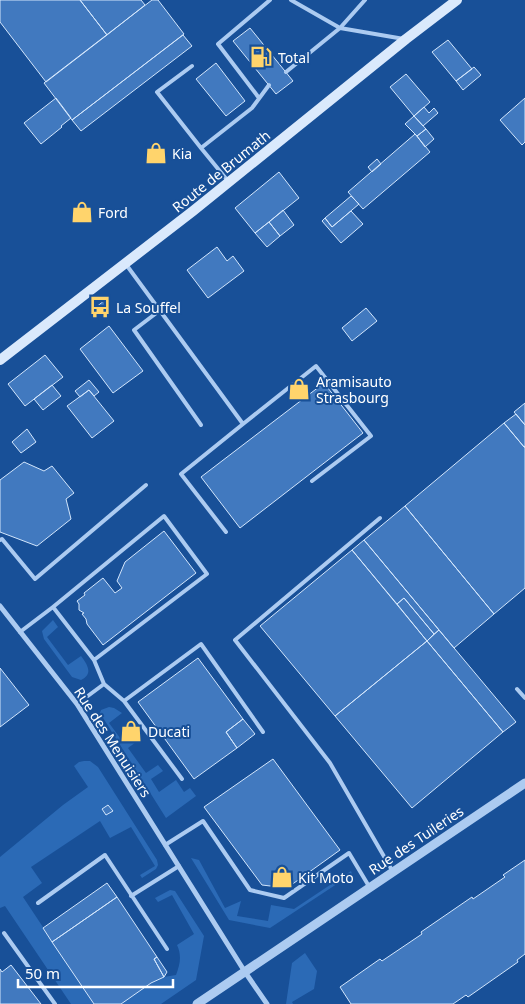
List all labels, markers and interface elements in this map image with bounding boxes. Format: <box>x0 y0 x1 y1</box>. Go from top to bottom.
fuel station icon: Total <box>248 44 274 70</box>
place label: Total <box>278 48 310 67</box>
street label: Route de Brumath <box>168 126 274 216</box>
shop icon: Kia <box>143 140 169 166</box>
place label: Kia <box>172 144 192 163</box>
shop icon: Ford <box>69 199 95 225</box>
place label: Ford <box>98 203 128 222</box>
bus stop icon: La Souffel <box>87 294 113 320</box>
place label: La Souffel <box>116 298 181 317</box>
place label: Aramisauto Strasbourg <box>316 372 392 407</box>
shop icon: Aramisauto Strasbourg <box>286 376 312 402</box>
street label: Rue des Menuisiers <box>70 683 156 801</box>
shop icon: Ducati <box>118 718 144 744</box>
place label: Ducati <box>148 722 190 741</box>
street label: Rue des Tuileries <box>365 801 467 879</box>
shop icon: Kit Moto <box>269 864 295 890</box>
place label: Kit Moto <box>298 868 354 887</box>
scale bar <box>18 956 172 988</box>
text: 50 m <box>25 963 60 983</box>

